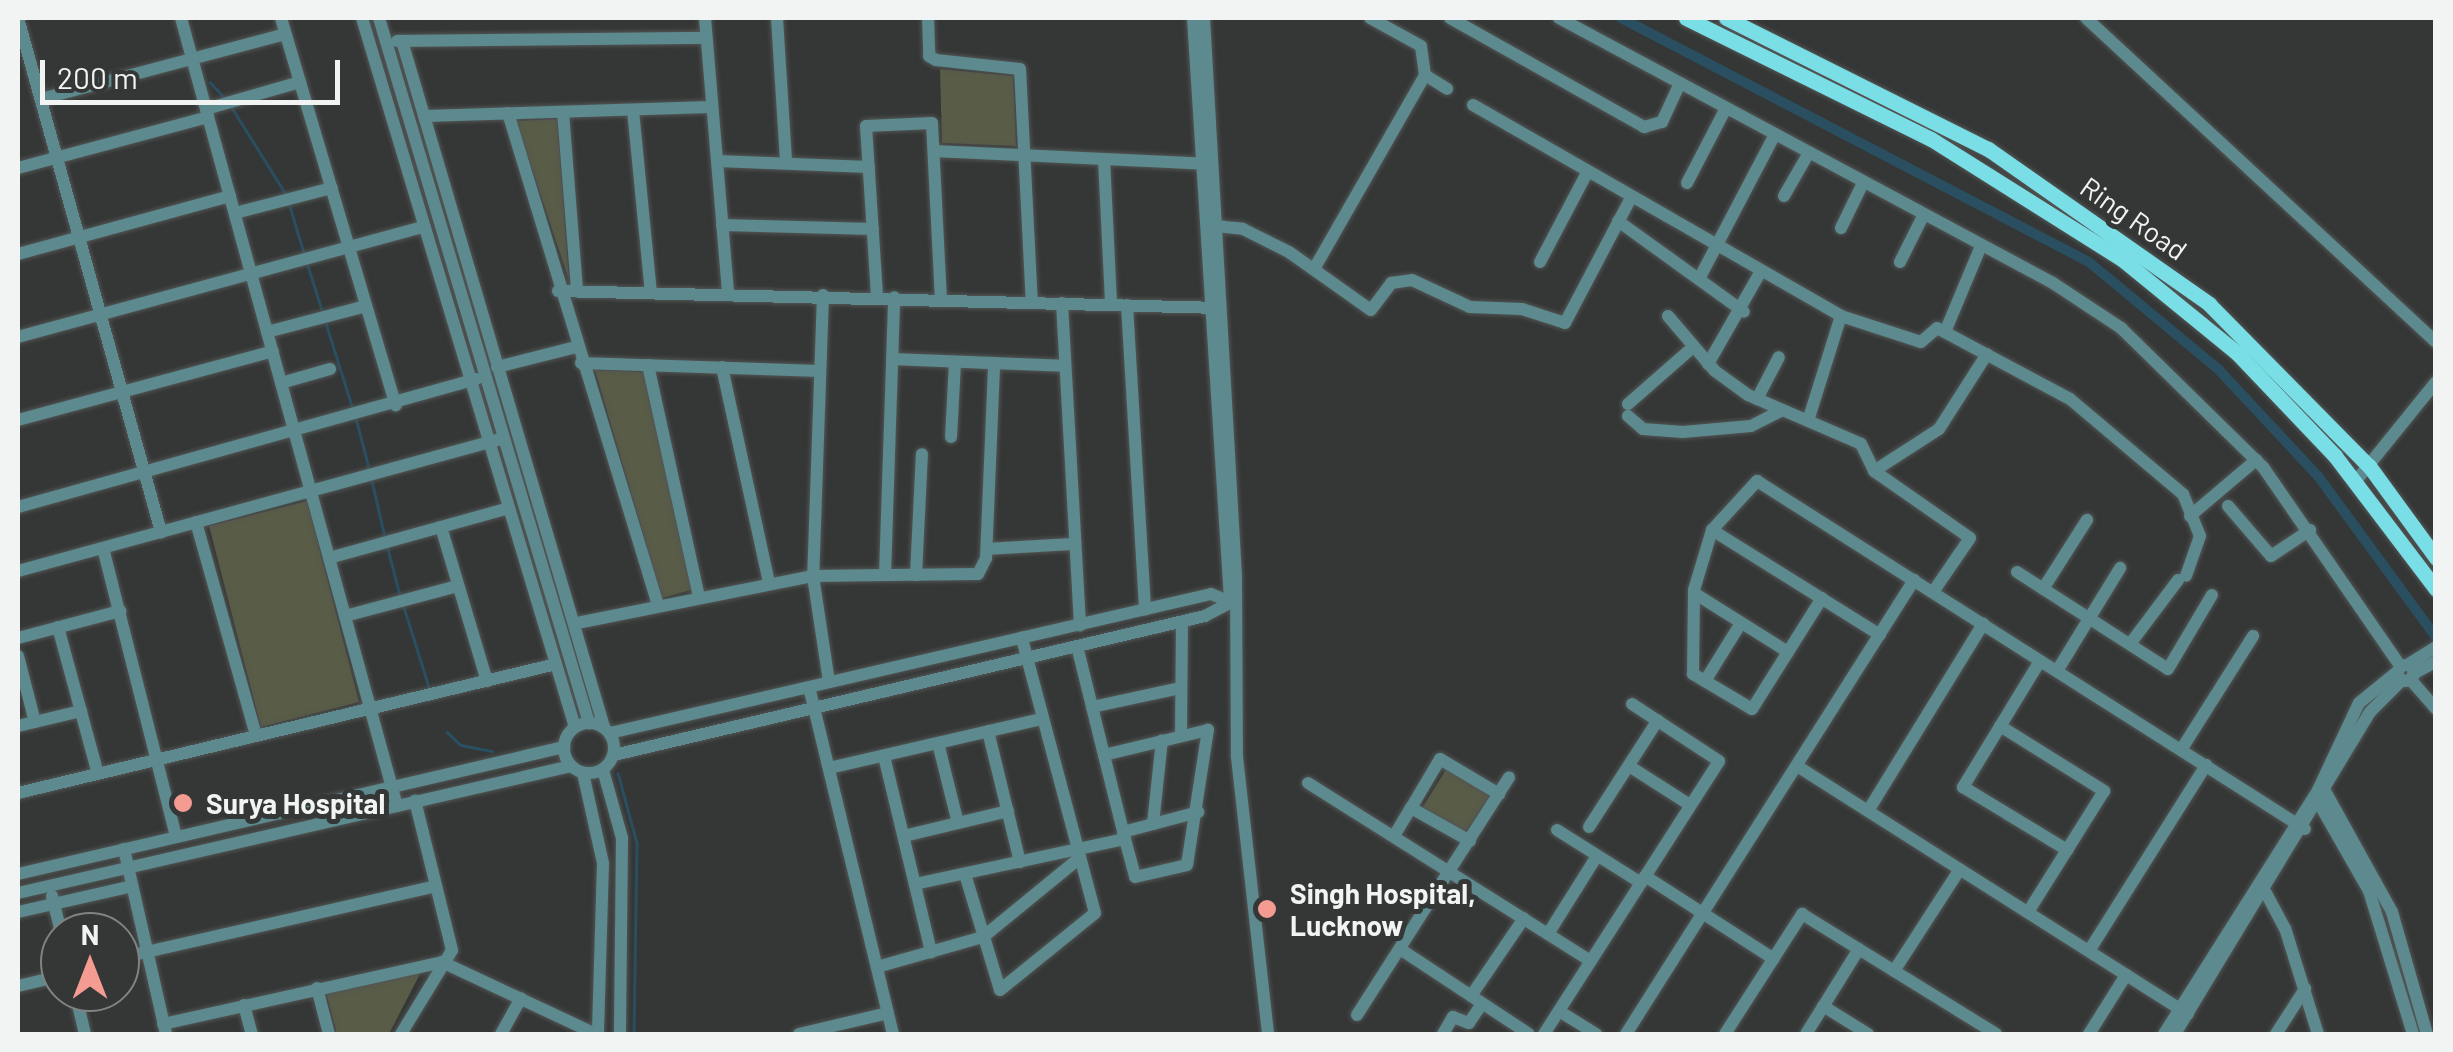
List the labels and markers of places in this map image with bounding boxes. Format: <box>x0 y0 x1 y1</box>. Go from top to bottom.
place label: Surya Hospital <box>206 786 385 820</box>
marker: Surya Hospital <box>170 790 196 816</box>
place label: Singh Hospital, Lucknow <box>1290 876 1476 942</box>
marker: Singh Hospital, Lucknow <box>1254 896 1280 922</box>

